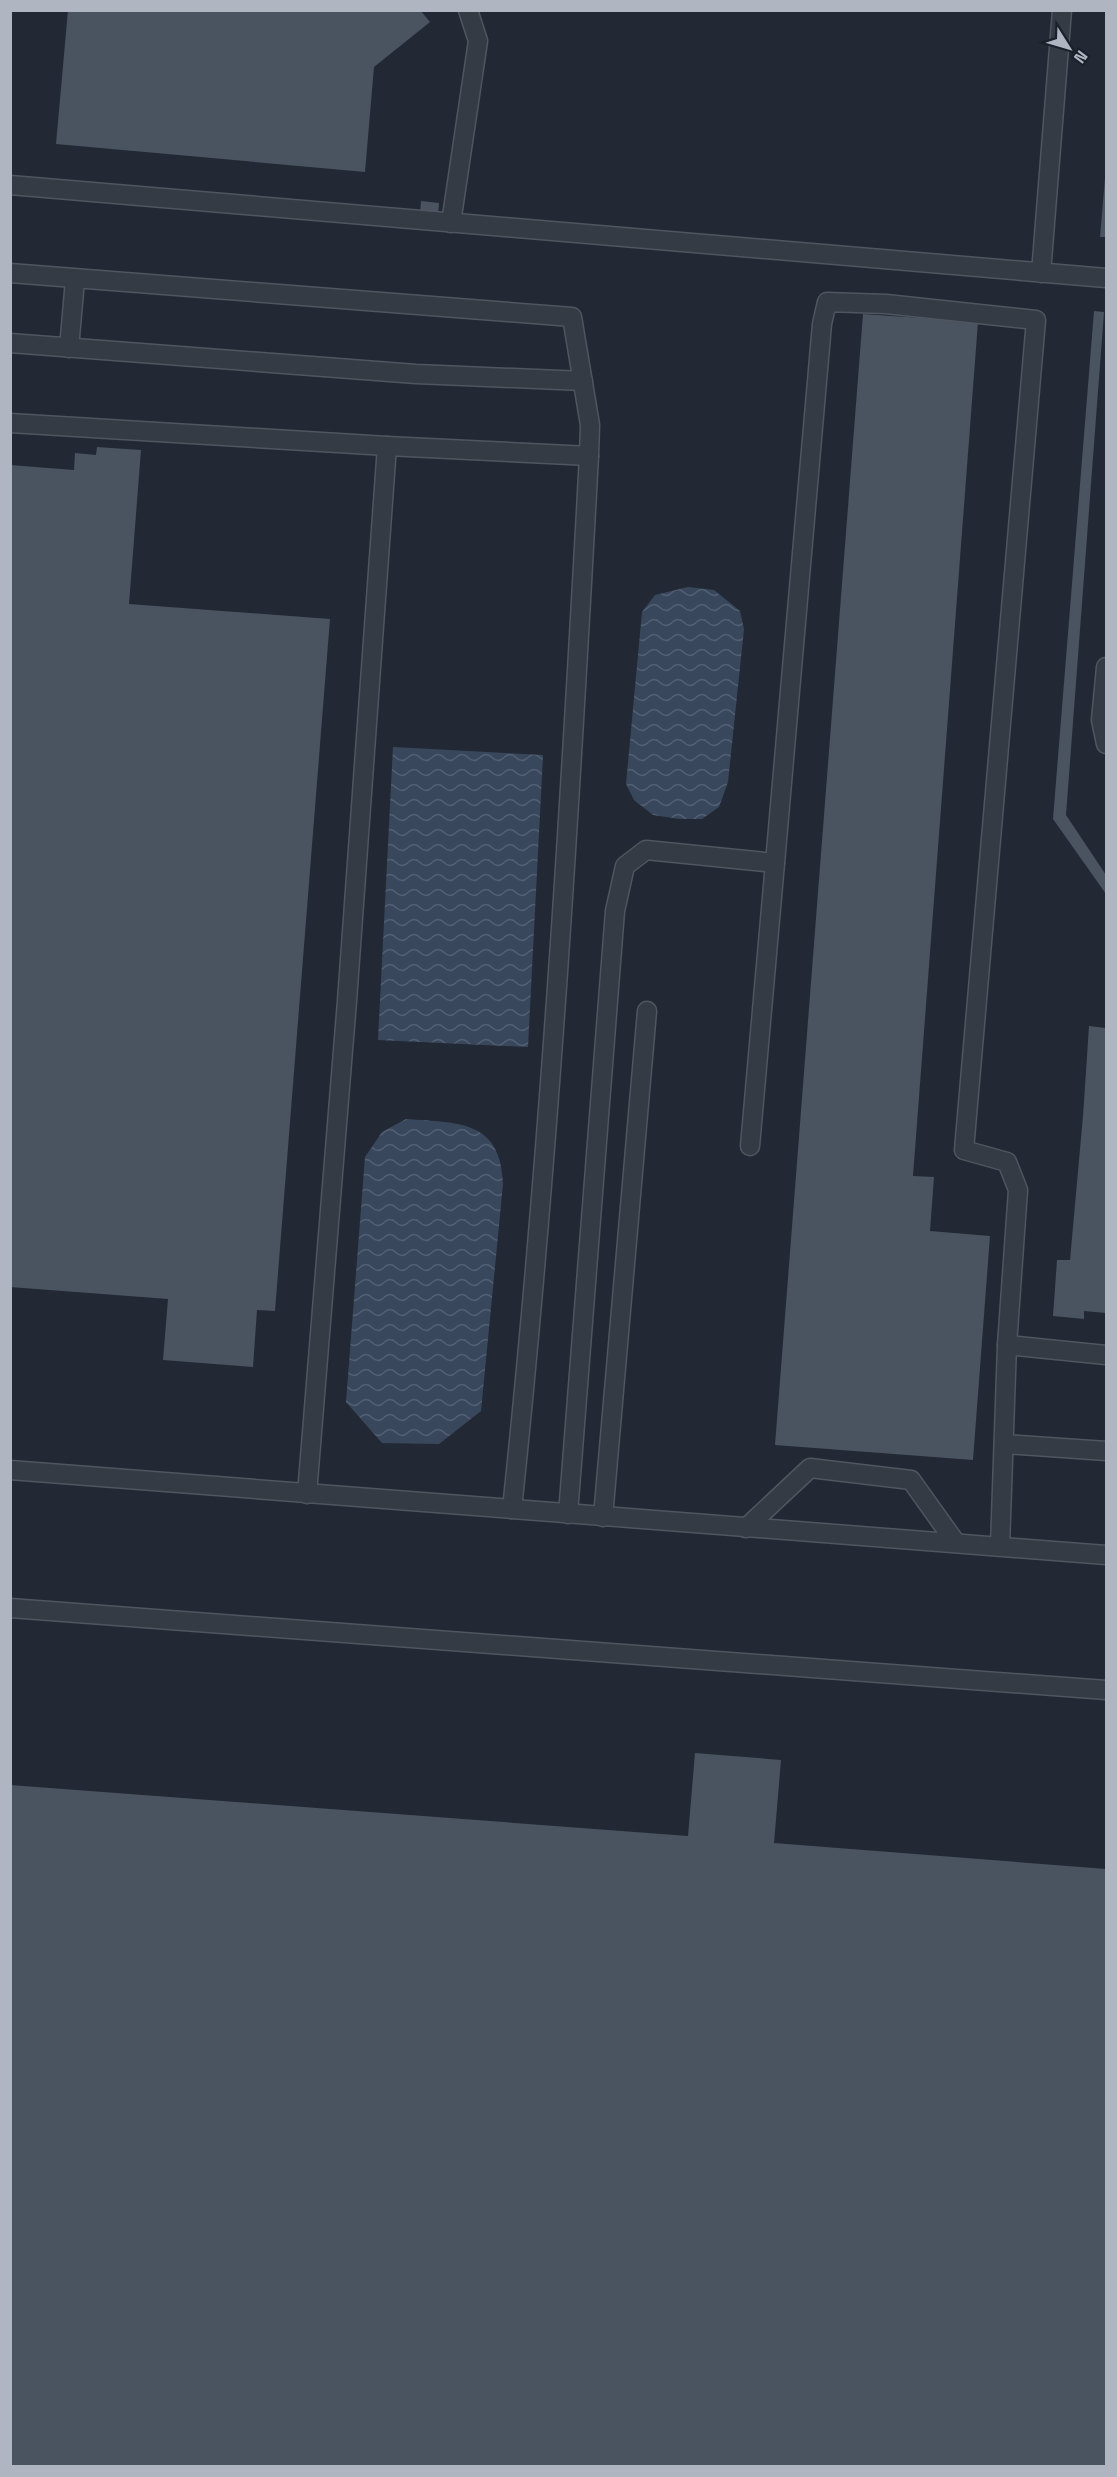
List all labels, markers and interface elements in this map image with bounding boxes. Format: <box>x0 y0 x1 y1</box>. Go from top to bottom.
north arrow <box>1039 18 1099 78</box>
text: N <box>1069 46 1092 67</box>

